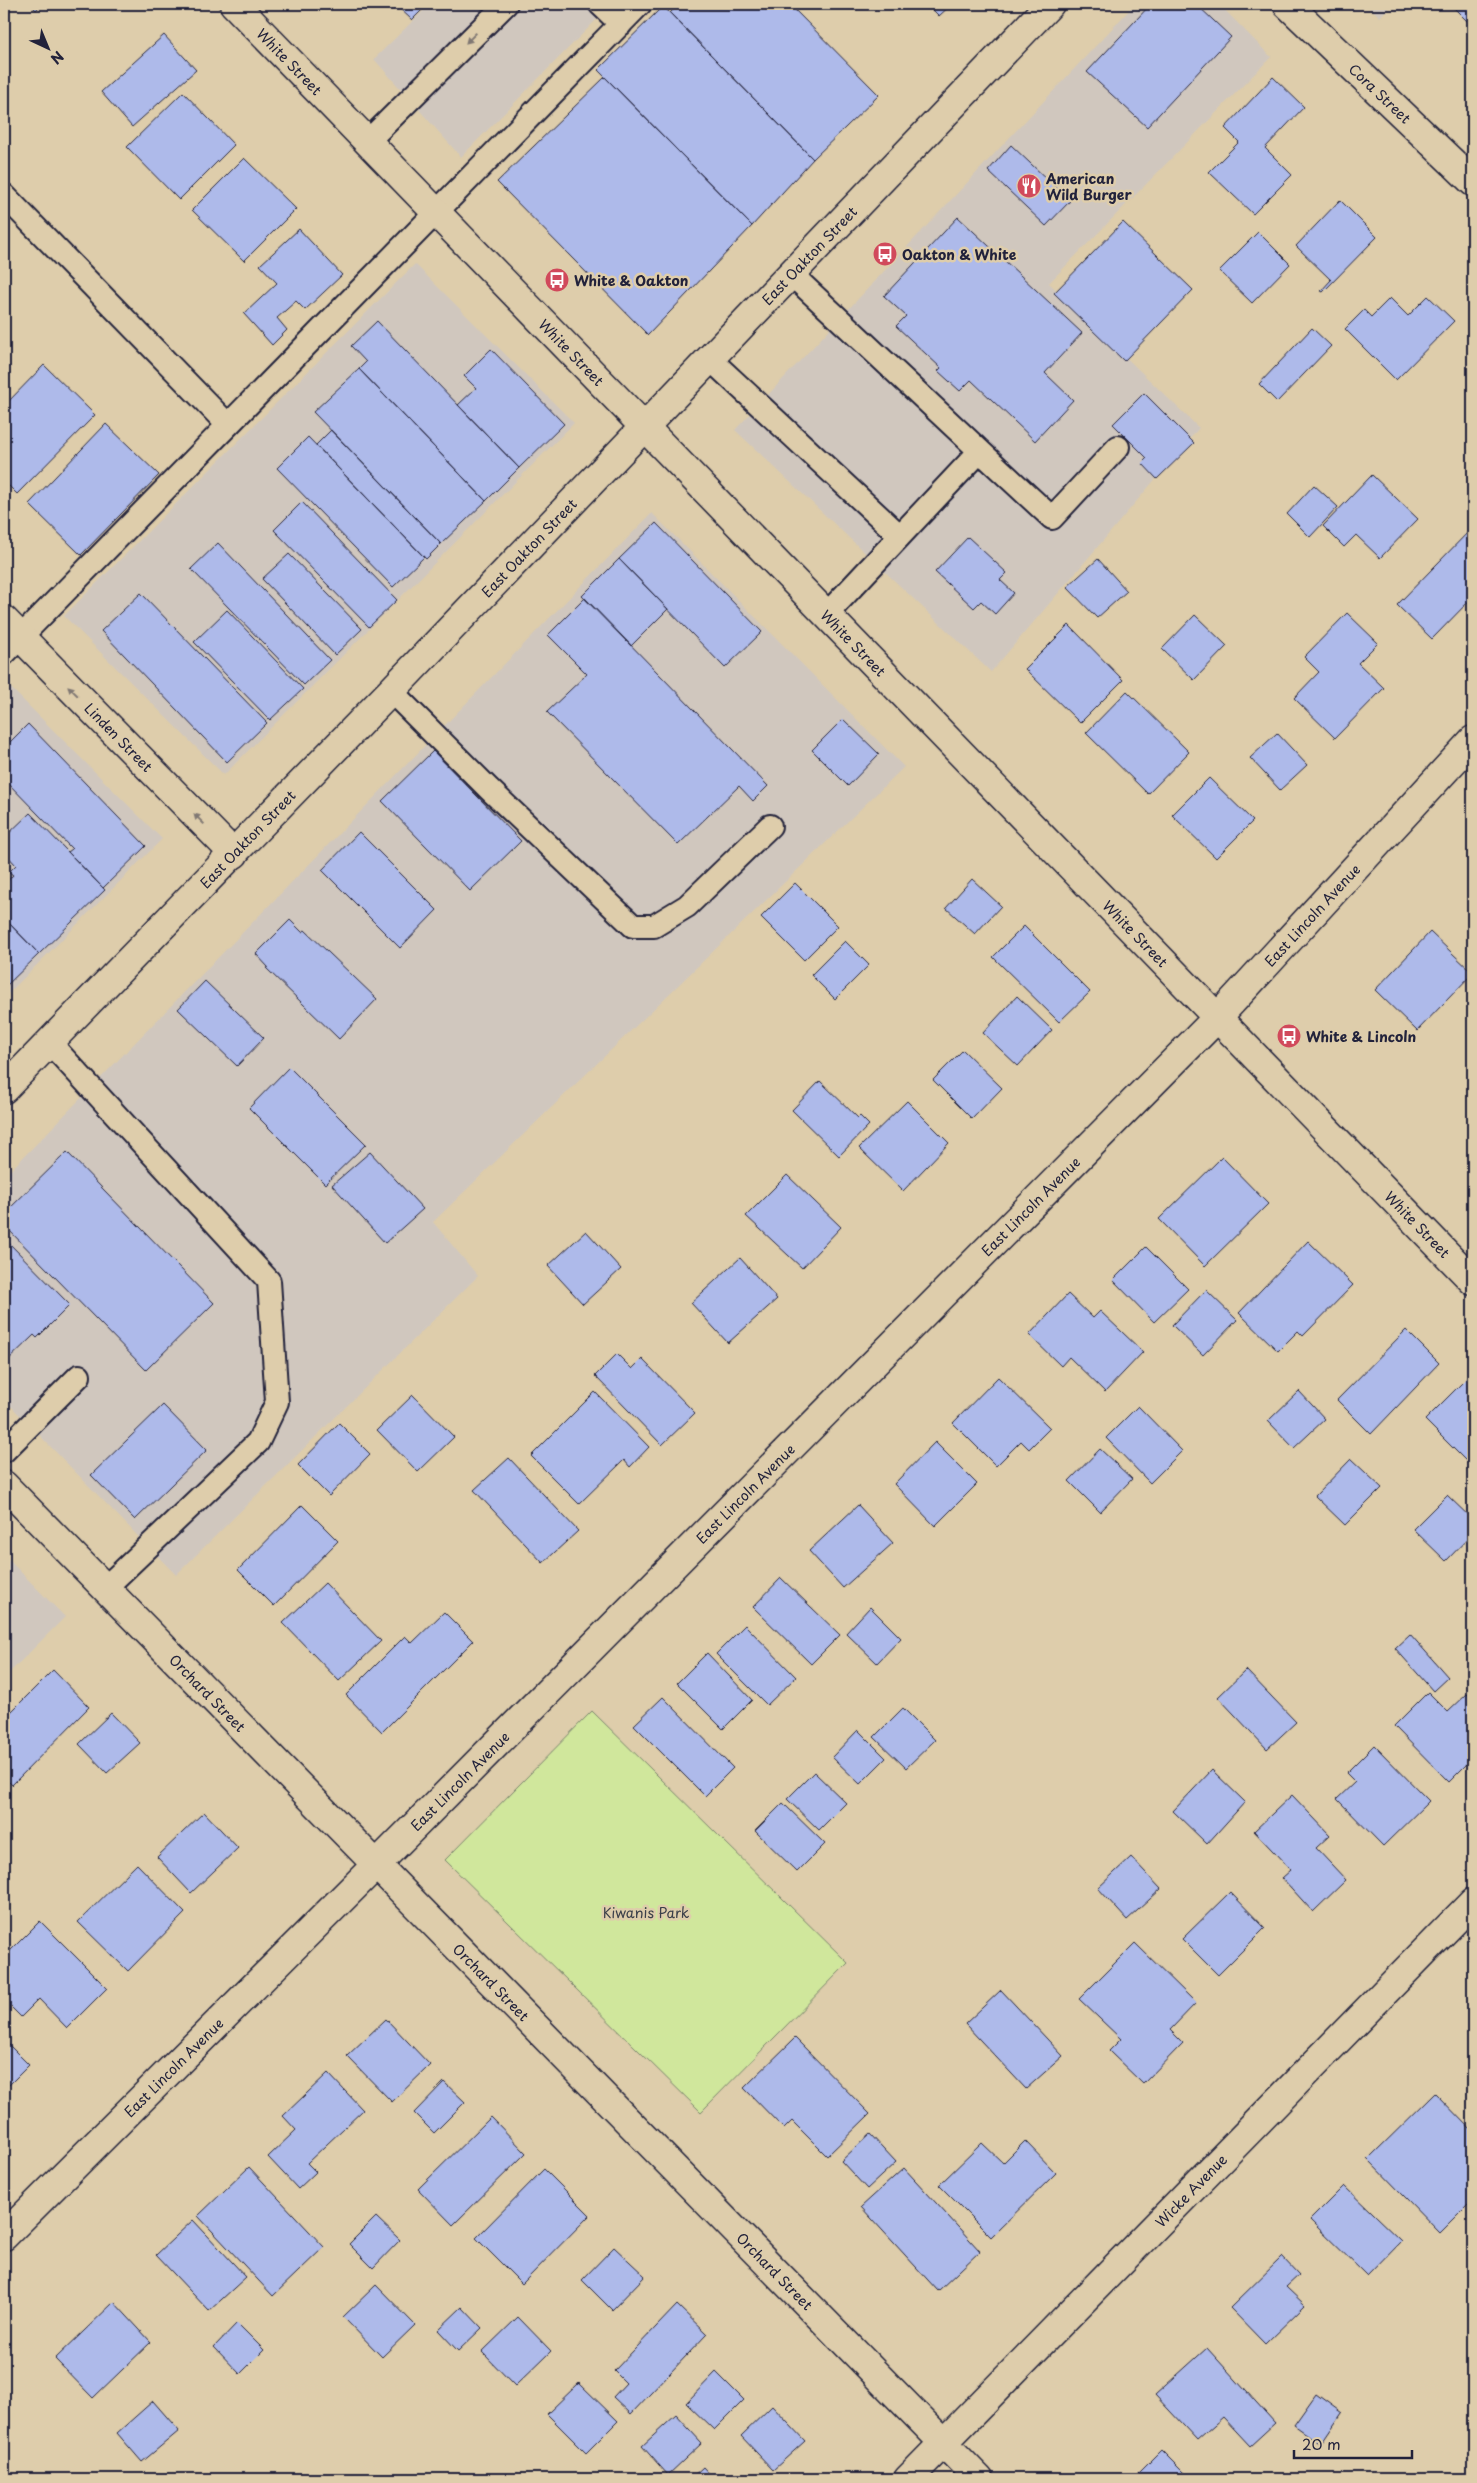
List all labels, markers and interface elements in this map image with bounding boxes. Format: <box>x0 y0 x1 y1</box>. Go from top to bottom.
north arrow <box>22 22 72 72</box>
street label: White Street <box>252 23 327 100</box>
one-way arrow <box>465 32 477 44</box>
text: N <box>46 46 69 69</box>
street label: Cora Street <box>1344 58 1416 128</box>
place label: American Wild Burger <box>1045 168 1132 205</box>
restaurant icon: American Wild Burger <box>1016 173 1042 199</box>
street label: East Oakton Street <box>757 201 862 309</box>
bus stop icon: Oakton & White <box>872 241 898 267</box>
place label: Oakton & White <box>902 244 1017 265</box>
bus stop icon: White & Oakton <box>544 267 570 293</box>
place label: White & Oakton <box>574 270 688 291</box>
street label: White Street <box>534 314 609 390</box>
street label: East Oakton Street <box>476 493 581 602</box>
street label: White Street <box>816 605 891 681</box>
one-way arrow <box>67 685 79 697</box>
street label: Linden Street <box>80 698 158 776</box>
street label: East Oakton Street <box>195 785 300 893</box>
one-way arrow <box>194 813 206 825</box>
street label: East Lincoln Avenue <box>1259 859 1365 971</box>
street label: White Street <box>1098 895 1173 972</box>
bus stop icon: White & Lincoln <box>1276 1023 1302 1049</box>
place label: White & Lincoln <box>1306 1026 1416 1047</box>
street label: East Lincoln Avenue <box>976 1152 1084 1261</box>
street label: White Street <box>1380 1186 1455 1262</box>
street label: East Lincoln Avenue <box>691 1439 799 1548</box>
street label: Orchard Street <box>165 1649 251 1736</box>
street label: East Lincoln Avenue <box>405 1726 514 1835</box>
park label: Kiwanis Park <box>603 1902 690 1923</box>
street label: Orchard Street <box>448 1938 535 2026</box>
street label: East Lincoln Avenue <box>119 2013 228 2122</box>
street label: Wicke Avenue <box>1150 2149 1232 2232</box>
street label: Orchard Street <box>732 2227 818 2315</box>
scale bar <box>1294 2428 1412 2460</box>
text: 20 m <box>1302 2432 1341 2455</box>

